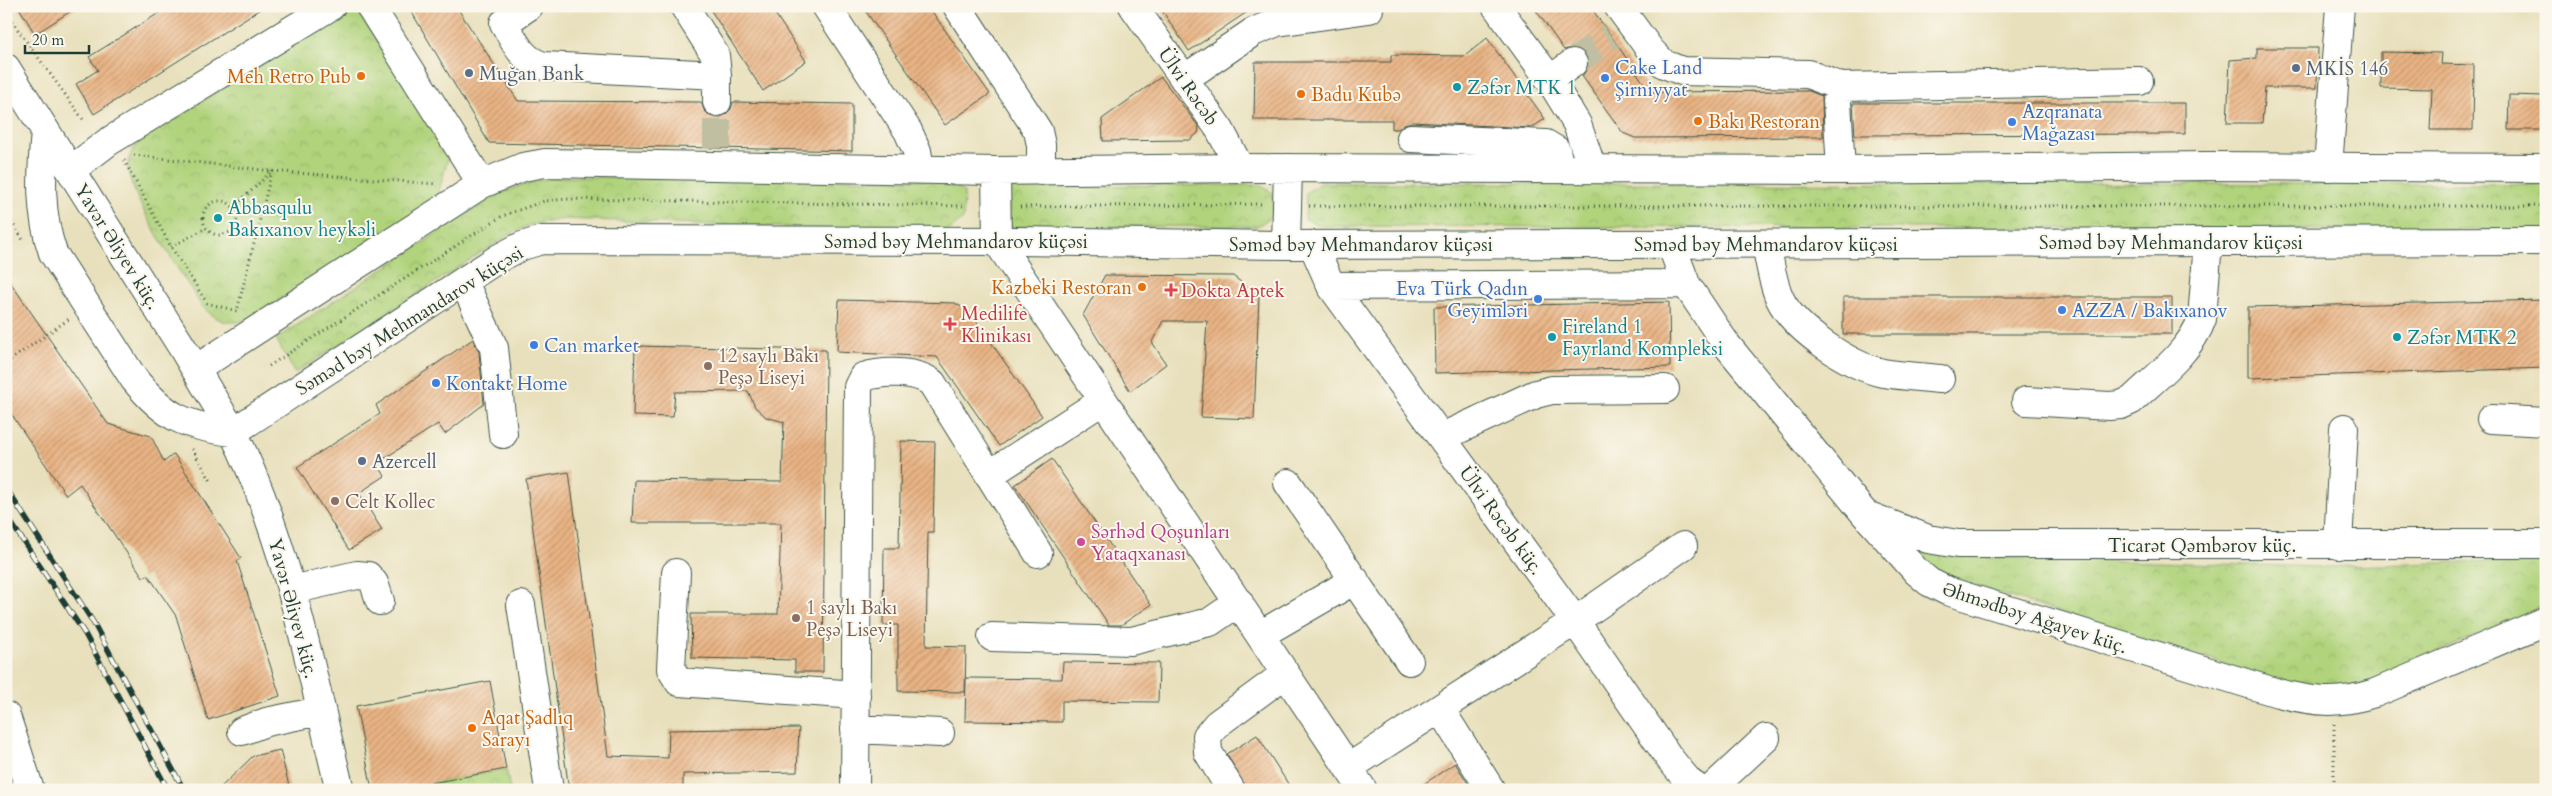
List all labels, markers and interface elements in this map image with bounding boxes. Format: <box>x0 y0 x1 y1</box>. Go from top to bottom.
scale bar <box>25 22 89 54</box>
text: 20 m <box>32 30 64 50</box>
street label: Ülvi Rəcəb <box>1152 42 1225 131</box>
place label: Cake Land Şirniyyat <box>1615 55 1702 103</box>
place label: MKİS 146 <box>2306 56 2388 82</box>
place label: Muğan Bank <box>479 61 585 87</box>
marker: MKİS 146 <box>2290 62 2302 74</box>
place label: Meh Retro Pub <box>227 64 351 90</box>
marker: Muğan Bank <box>463 67 475 79</box>
marker: Meh Retro Pub <box>355 70 367 82</box>
marker: Cake Land Şirniyyat <box>1599 72 1611 84</box>
place label: Zəfər MTK 1 <box>1467 75 1576 101</box>
marker: Zəfər MTK 1 <box>1451 81 1463 93</box>
place label: Badu Kubə <box>1311 82 1401 108</box>
marker: Badu Kubə <box>1295 88 1307 100</box>
place label: Azqranata Mağazası <box>2022 99 2103 147</box>
place label: Bakı Restoran <box>1708 109 1820 135</box>
marker: Bakı Restoran <box>1692 115 1704 127</box>
marker: Azqranata Mağazası <box>2006 116 2018 128</box>
street label: Yavər Əliyev küç. <box>68 179 166 314</box>
place label: Abbasqulu Bakıxanov heykəli <box>228 195 376 243</box>
marker: Abbasqulu Bakıxanov heykəli <box>212 212 224 224</box>
street label: Səməd bəy Mehmandarov küçəsi <box>824 229 1088 255</box>
street label: Səməd bəy Mehmandarov küçəsi <box>2039 230 2303 256</box>
street label: Səməd bəy Mehmandarov küçəsi <box>1229 232 1493 258</box>
street label: Səməd bəy Mehmandarov küçəsi <box>1634 232 1898 258</box>
street label: Səməd bəy Mehmandarov küçəsi <box>291 240 528 402</box>
place label: Kazbeki Restoran <box>991 275 1132 301</box>
place label: Eva Türk Qadın Geyimləri <box>1396 276 1528 324</box>
place label: Dokta Aptek <box>1181 278 1285 304</box>
marker: Kazbeki Restoran <box>1136 281 1148 293</box>
marker: Dokta Aptek <box>1165 284 1177 296</box>
marker: Eva Türk Qadın Geyimləri <box>1532 293 1544 305</box>
place label: AZZA / Bakıxanov <box>2072 298 2228 324</box>
place label: Medilife Klinikası <box>961 301 1032 349</box>
marker: AZZA / Bakıxanov <box>2056 304 2068 316</box>
place label: Fireland 1 Fayrland Kompleksi <box>1562 314 1723 362</box>
marker: Medilife Klinikası <box>943 317 957 331</box>
place label: Zəfər MTK 2 <box>2407 325 2517 351</box>
marker: Fireland 1 Fayrland Kompleksi <box>1546 331 1558 343</box>
marker: Zəfər MTK 2 <box>2391 331 2403 343</box>
place label: Can market <box>544 333 639 359</box>
marker: Can market <box>528 339 540 351</box>
place label: 12 saylı Bakı Peşə Liseyi <box>718 343 819 391</box>
marker: 12 saylı Bakı Peşə Liseyi <box>702 360 714 372</box>
place label: Kontakt Home <box>446 371 568 397</box>
marker: Kontakt Home <box>430 377 442 389</box>
place label: Azercell <box>372 449 437 475</box>
marker: Azercell <box>356 455 368 467</box>
street label: Ülvi Rəcəb küç. <box>1453 461 1550 580</box>
place label: Celt Kollec <box>345 489 436 515</box>
marker: Celt Kollec <box>329 495 341 507</box>
place label: Sərhəd Qoşunları Yataqxanası <box>1091 519 1230 567</box>
street label: Ticarət Qəmbərov küç. <box>2108 533 2296 559</box>
street label: Yavər Əliyev küç. <box>262 535 324 681</box>
marker: Sərhəd Qoşunları Yataqxanası <box>1075 536 1087 548</box>
street label: Əhmədbəy Ağayev küç. <box>1939 576 2130 660</box>
place label: 1 saylı Bakı Peşə Liseyi <box>806 595 897 643</box>
marker: 1 saylı Bakı Peşə Liseyi <box>790 612 802 624</box>
place label: Aqat Şadlıq Sarayı <box>482 705 574 753</box>
marker: Aqat Şadlıq Sarayı <box>466 722 478 734</box>

